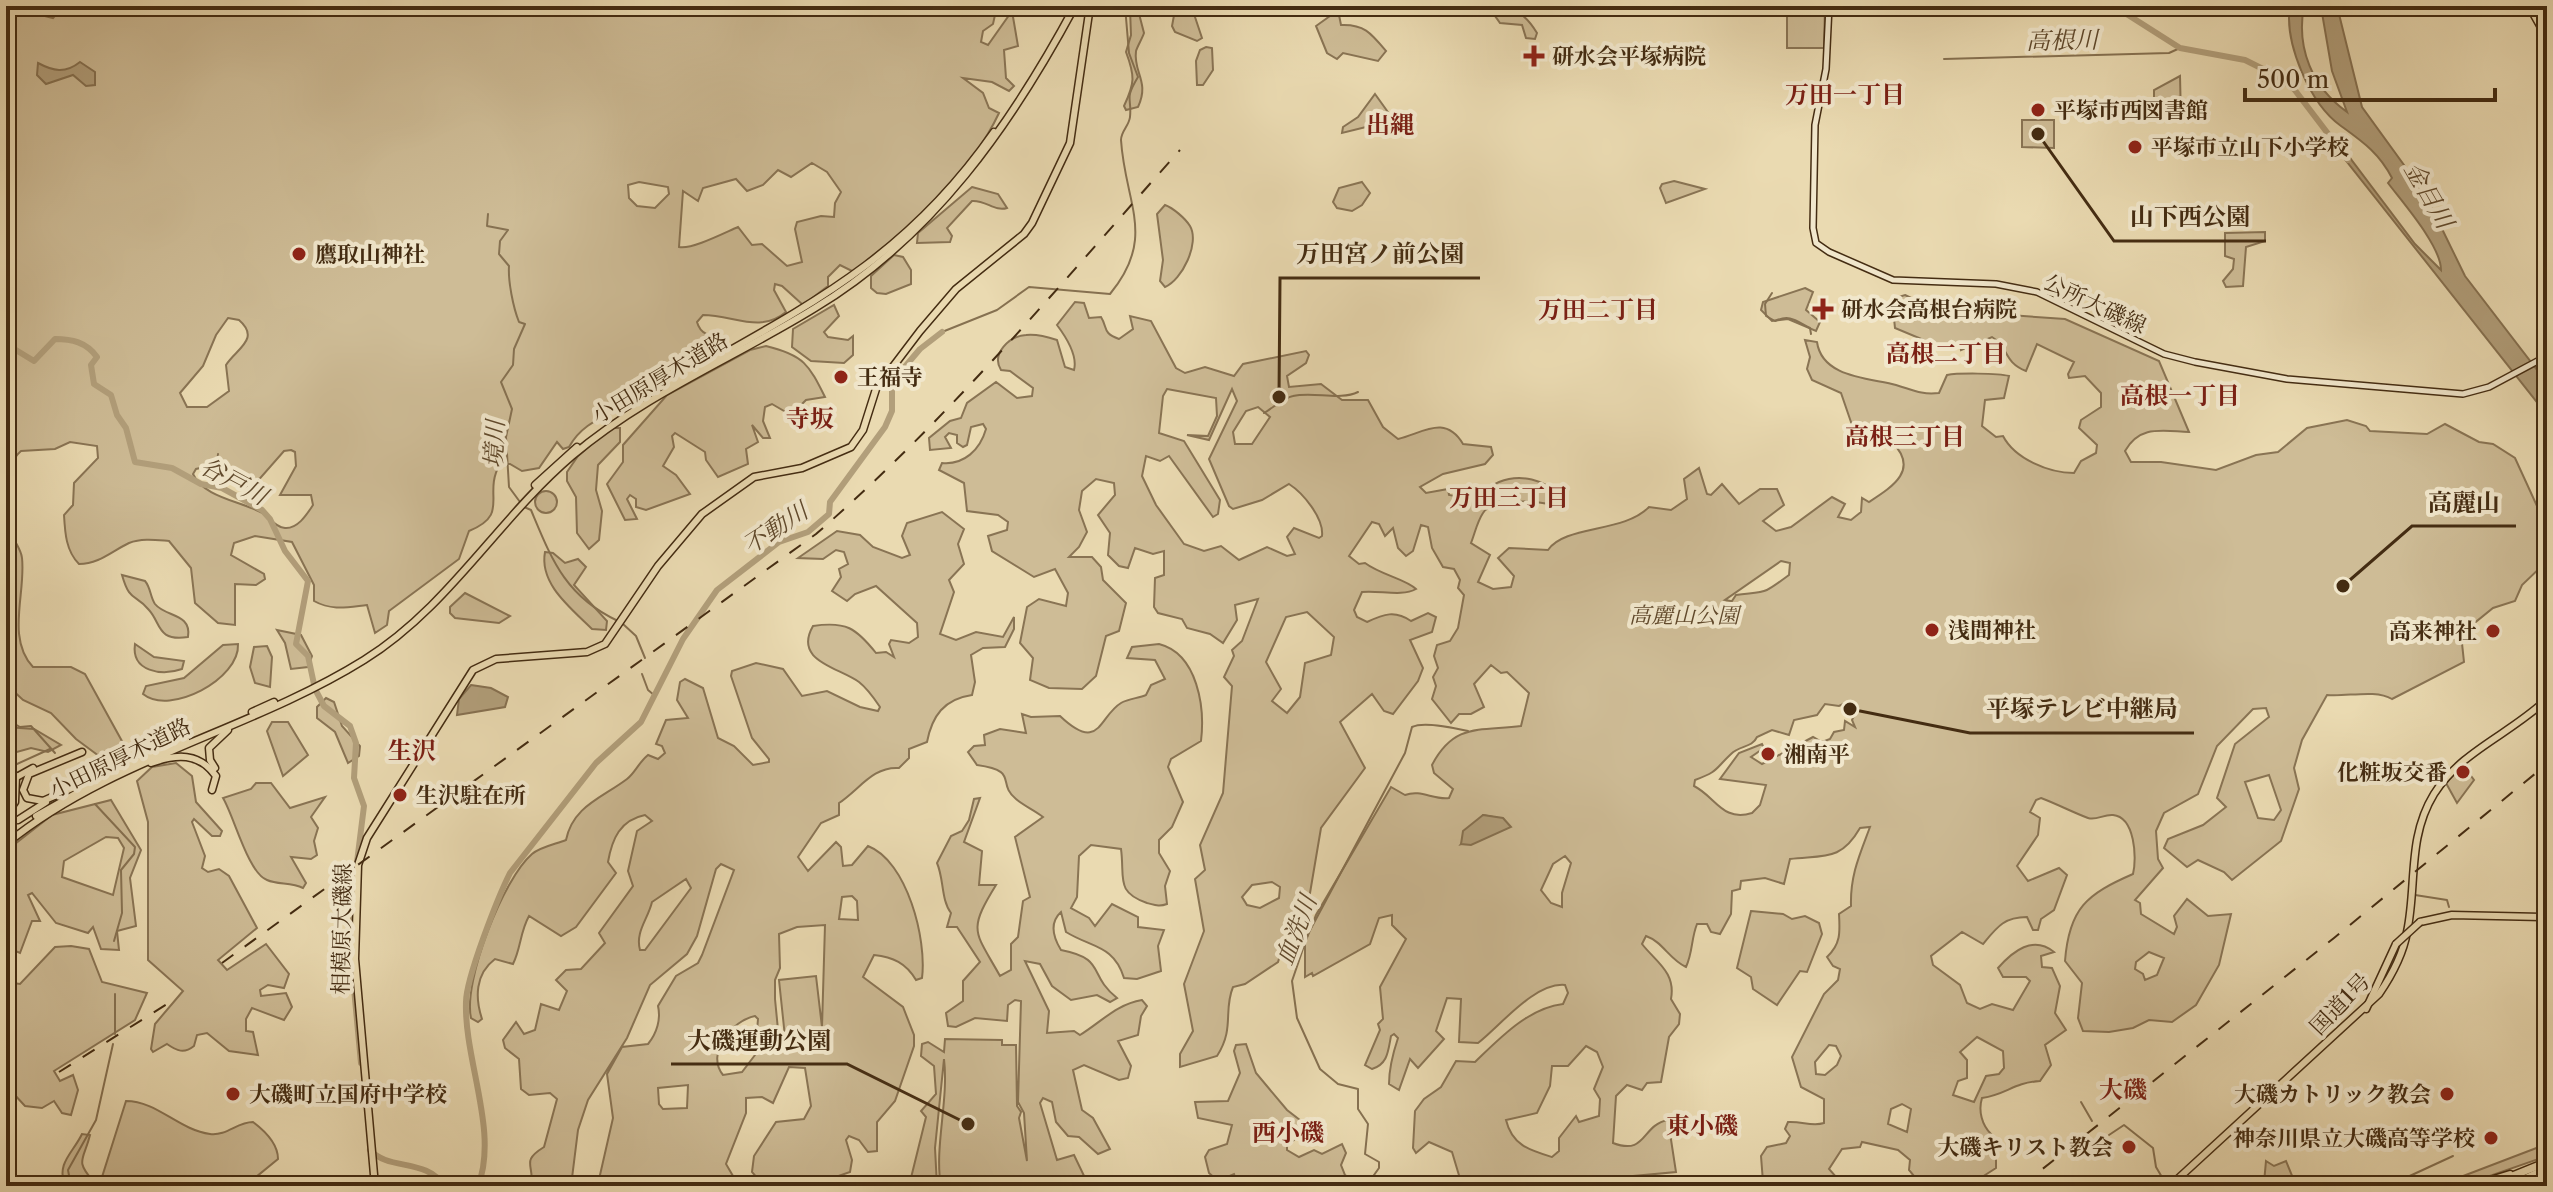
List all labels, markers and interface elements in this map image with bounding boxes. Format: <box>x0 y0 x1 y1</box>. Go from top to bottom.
water label: 高根川 <box>2026 25 2101 55</box>
place label: 研水会平塚病院 <box>1552 43 1706 70</box>
marker: 研水会平塚病院 <box>1523 45 1545 67</box>
scale bar <box>2245 52 2495 102</box>
text: 500 m <box>2257 65 2329 94</box>
district label: 万田一丁目 <box>1785 80 1905 109</box>
place label: 平塚市西図書館 <box>2054 97 2208 124</box>
marker: 平塚市西図書館 <box>2029 101 2047 119</box>
district label: 出縄 <box>1366 110 1414 139</box>
place label: 平塚市立山下小学校 <box>2151 134 2349 161</box>
marker: 平塚市立山下小学校 <box>2126 138 2144 156</box>
water label: 金目川 <box>2398 157 2461 236</box>
callout: 山下西公園 <box>2114 193 2266 241</box>
text: 山下西公園 <box>2130 202 2250 231</box>
callout: 万田宮ノ前公園 <box>1280 230 1480 278</box>
text: 万田宮ノ前公園 <box>1296 239 1464 268</box>
place label: 鷹取山神社 <box>315 241 425 268</box>
marker: 鷹取山神社 <box>290 245 308 263</box>
street label: 公所大磯線 <box>2039 269 2151 339</box>
district label: 万田二丁目 <box>1538 295 1658 324</box>
place label: 研水会高根台病院 <box>1841 296 2017 323</box>
marker: 研水会高根台病院 <box>1812 298 1834 320</box>
street label: 小田原厚木道路 <box>587 327 733 429</box>
district label: 高根二丁目 <box>1886 339 2006 368</box>
place label: 王福寺 <box>857 364 923 391</box>
marker: 王福寺 <box>832 368 850 386</box>
district label: 高根一丁目 <box>2120 381 2240 410</box>
district label: 寺坂 <box>786 404 834 433</box>
water label: 境川 <box>478 416 510 469</box>
district label: 高根三丁目 <box>1845 422 1965 451</box>
water label: 谷戸川 <box>195 451 275 512</box>
callout: 高麗山 <box>2412 478 2516 526</box>
district label: 万田三丁目 <box>1449 483 1569 512</box>
text: 高麗山 <box>2428 488 2500 517</box>
water label: 不動川 <box>737 495 816 560</box>
park label: 高麗山公園 <box>1629 602 1742 629</box>
place label: 浅間神社 <box>1948 617 2036 644</box>
place label: 高来神社 <box>2389 618 2477 645</box>
marker: 浅間神社 <box>1923 621 1941 639</box>
marker: 高来神社 <box>2484 622 2502 640</box>
callout: 平塚テレビ中継局 <box>1970 685 2194 733</box>
text: 平塚テレビ中継局 <box>1986 694 2178 723</box>
street label: 小田原厚木道路 <box>45 712 195 804</box>
district label: 生沢 <box>388 736 436 765</box>
place label: 湘南平 <box>1784 741 1850 768</box>
marker: 湘南平 <box>1759 745 1777 763</box>
place label: 化粧坂交番 <box>2337 759 2447 786</box>
marker: 化粧坂交番 <box>2454 763 2472 781</box>
place label: 生沢駐在所 <box>416 782 526 809</box>
marker: 生沢駐在所 <box>391 786 409 804</box>
street label: 相模原大磯線 <box>327 863 357 995</box>
water label: 血洗川 <box>1270 888 1324 969</box>
street label: 国道1号 <box>2304 968 2376 1040</box>
callout: 大磯運動公園 <box>671 1016 847 1064</box>
text: 大磯運動公園 <box>687 1026 831 1055</box>
district label: 大磯 <box>2099 1075 2147 1104</box>
place label: 大磯町立国府中学校 <box>249 1081 447 1108</box>
place label: 大磯カトリック教会 <box>2234 1081 2431 1108</box>
marker: 大磯町立国府中学校 <box>224 1085 242 1103</box>
marker: 大磯カトリック教会 <box>2438 1085 2456 1103</box>
district label: 東小磯 <box>1666 1111 1738 1140</box>
district label: 西小磯 <box>1252 1118 1324 1147</box>
place label: 神奈川県立大磯高等学校 <box>2233 1125 2475 1152</box>
marker: 神奈川県立大磯高等学校 <box>2482 1129 2500 1147</box>
place label: 大磯キリスト教会 <box>1937 1134 2113 1161</box>
marker: 大磯キリスト教会 <box>2120 1138 2138 1156</box>

